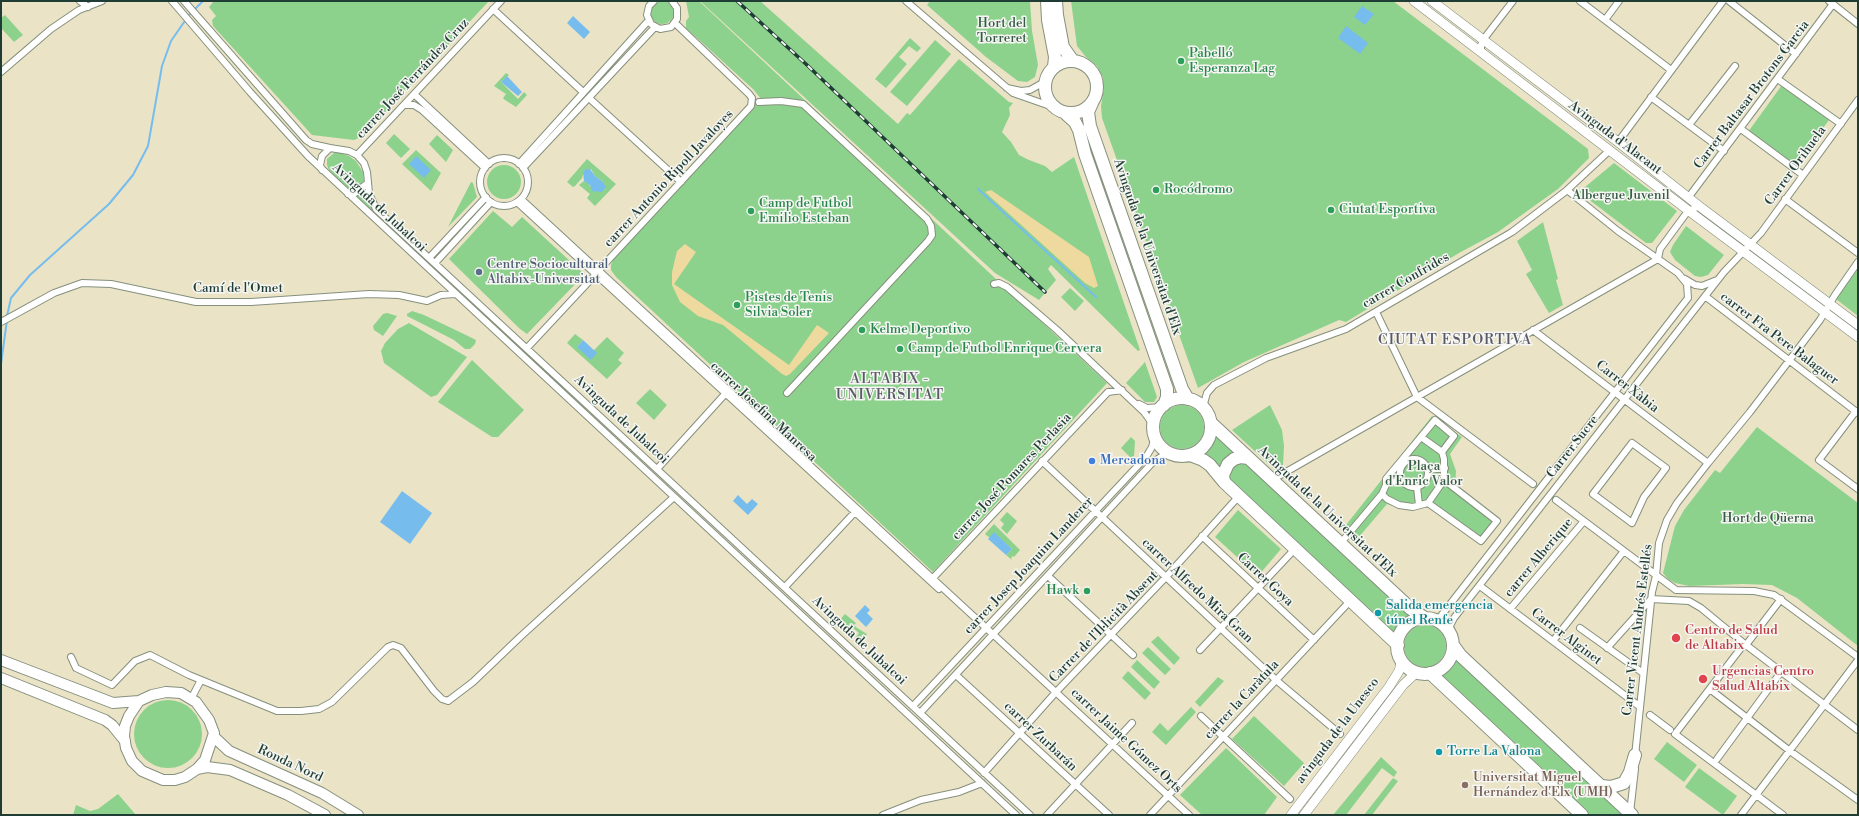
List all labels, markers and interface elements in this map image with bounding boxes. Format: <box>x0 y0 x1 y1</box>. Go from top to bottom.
street label: carrer José Ferrández Cruz <box>353 16 473 142</box>
park label: Hort del Torreret <box>977 16 1027 47</box>
street label: Carrer Baltasar Brotons Garcia <box>1691 18 1813 172</box>
place label: Pabelló Esperanza Lag <box>1189 46 1275 77</box>
marker: Pabelló Esperanza Lag <box>1176 56 1186 66</box>
street label: Avinguda d'Alacant <box>1565 98 1665 178</box>
street label: carrer Antonio Ripoll Javaloyes <box>601 107 737 251</box>
street label: Carrer Orihuela <box>1762 123 1830 209</box>
street label: Avinguda de la Universitat d'Elx <box>1109 157 1185 337</box>
street label: Avinguda de Jubalcoi <box>329 160 429 256</box>
place label: Rocódromo <box>1164 182 1233 198</box>
marker: Rocódromo <box>1151 185 1161 195</box>
park label: Albergue Juvenil <box>1572 188 1670 204</box>
place label: Camp de Futbol Emilio Esteban <box>759 196 852 227</box>
place label: Ciutat Esportiva <box>1339 202 1436 218</box>
marker: Ciutat Esportiva <box>1326 205 1336 215</box>
marker: Camp de Futbol Emilio Esteban <box>746 206 756 216</box>
street label: carrer Confrides <box>1360 250 1452 312</box>
place label: Centre Sociocultural Altabix-Universitat <box>487 257 608 288</box>
marker: Centre Sociocultural Altabix-Universitat <box>474 267 484 277</box>
street label: Camí de l'Omet <box>193 281 283 297</box>
street label: carrer Fra Pere Balaguer <box>1717 289 1841 389</box>
place label: Pistes de Tenis Silvia Soler <box>745 290 832 321</box>
marker: Pistes de Tenis Silvia Soler <box>732 300 742 310</box>
place label: Kelme Deportivo <box>870 322 970 338</box>
marker: Kelme Deportivo <box>857 325 867 335</box>
district label: CIUTAT ESPORTIVA <box>1378 333 1532 349</box>
place label: Camp de Futbol Enrique Cervera <box>908 341 1102 357</box>
marker: Camp de Futbol Enrique Cervera <box>895 344 905 354</box>
street label: Carrer Xàbia <box>1592 358 1662 416</box>
street label: carrer Josefina Manresa <box>707 359 819 465</box>
street label: Avinguda de Jubalcoi <box>571 372 671 468</box>
district label: ALTABIX - UNIVERSITAT <box>836 372 944 404</box>
street label: carrer José Pomares Perlasia <box>949 410 1075 544</box>
street label: Carrer Sucre <box>1544 413 1602 481</box>
street label: Avinguda de la Universitat d'Elx <box>1254 443 1400 581</box>
place label: Mercadona <box>1100 453 1166 469</box>
marker: Mercadona <box>1087 456 1097 466</box>
park label: Plaça d'Enric Valor <box>1385 459 1463 490</box>
street label: carrer Josep Joaquim Landerer <box>961 494 1097 638</box>
park label: Hort de Qüerna <box>1722 511 1814 527</box>
street label: carrer Alberique <box>1501 515 1577 601</box>
street label: carrer Alfredo Mira Gran <box>1138 535 1256 647</box>
street label: Carrer Vicent Andrés Estellés <box>1620 543 1656 717</box>
street label: Carrer Goya <box>1234 550 1296 610</box>
street label: Carrer de l'Il·licità Absent <box>1046 568 1162 686</box>
place label: Hawk <box>1046 583 1079 599</box>
marker: Hawk <box>1082 586 1092 596</box>
street label: Avinguda de Jubalcoi <box>809 593 909 689</box>
place label: Salida emergencia túnel Renfe <box>1386 598 1493 629</box>
street label: Carrer Alginet <box>1528 605 1604 669</box>
marker: Salida emergencia túnel Renfe <box>1373 608 1383 618</box>
place label: Centro de Salud de Altabix <box>1685 623 1778 654</box>
marker: Centro de Salud de Altabix <box>1670 632 1682 644</box>
street label: carrer la Caràtula <box>1201 657 1283 743</box>
place label: Urgencias Centro Salud Altabix <box>1712 664 1814 695</box>
marker: Urgencias Centro Salud Altabix <box>1697 673 1709 685</box>
street label: avinguda de la Unesco <box>1293 675 1383 787</box>
street label: carrer Jaime Gómez Orts <box>1067 685 1185 797</box>
street label: carrer Zurbarán <box>1000 699 1080 775</box>
street label: Ronda Nord <box>255 742 325 786</box>
place label: Torre La Valona <box>1447 744 1541 760</box>
marker: Torre La Valona <box>1434 747 1444 757</box>
place label: Universitat Miguel Hernández d'Elx (UMH) <box>1473 770 1613 801</box>
marker: Universitat Miguel Hernández d'Elx (UMH) <box>1460 780 1470 790</box>

